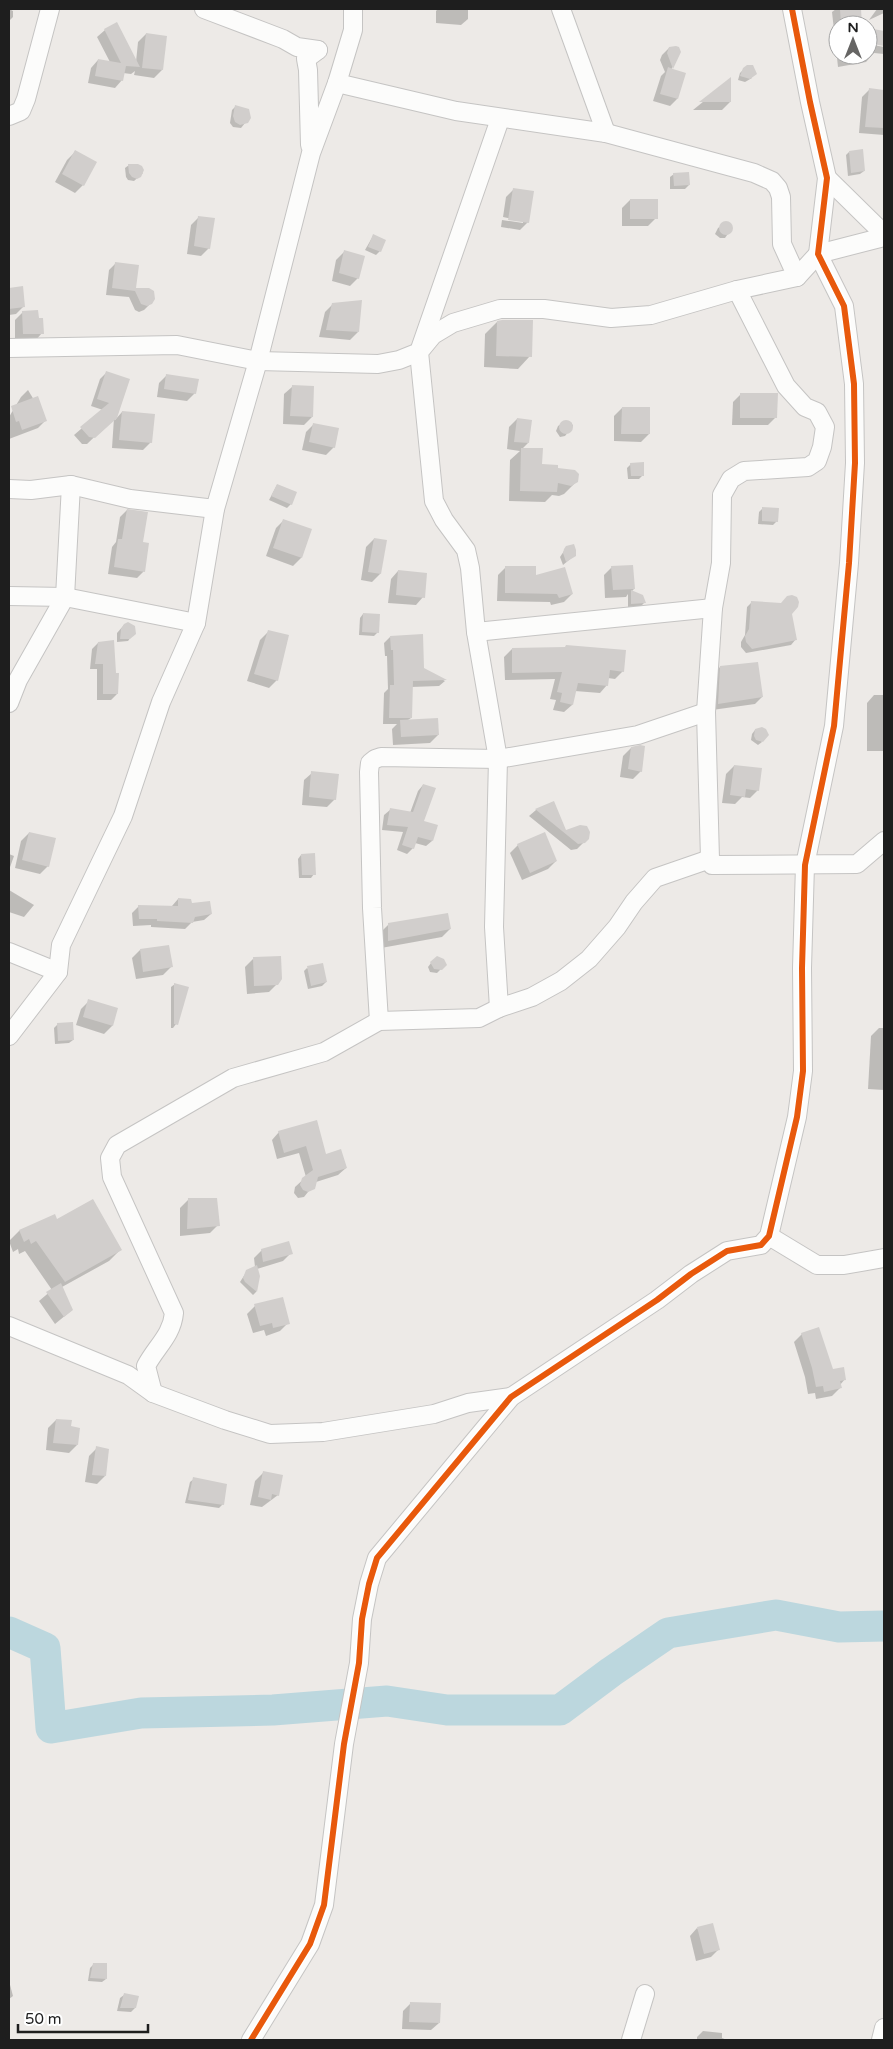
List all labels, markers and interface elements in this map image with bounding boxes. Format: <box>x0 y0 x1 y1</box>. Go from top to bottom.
north arrow <box>828 15 878 65</box>
text: N <box>847 19 859 36</box>
scale bar <box>18 2002 148 2034</box>
text: 50 m <box>25 2010 62 2028</box>

